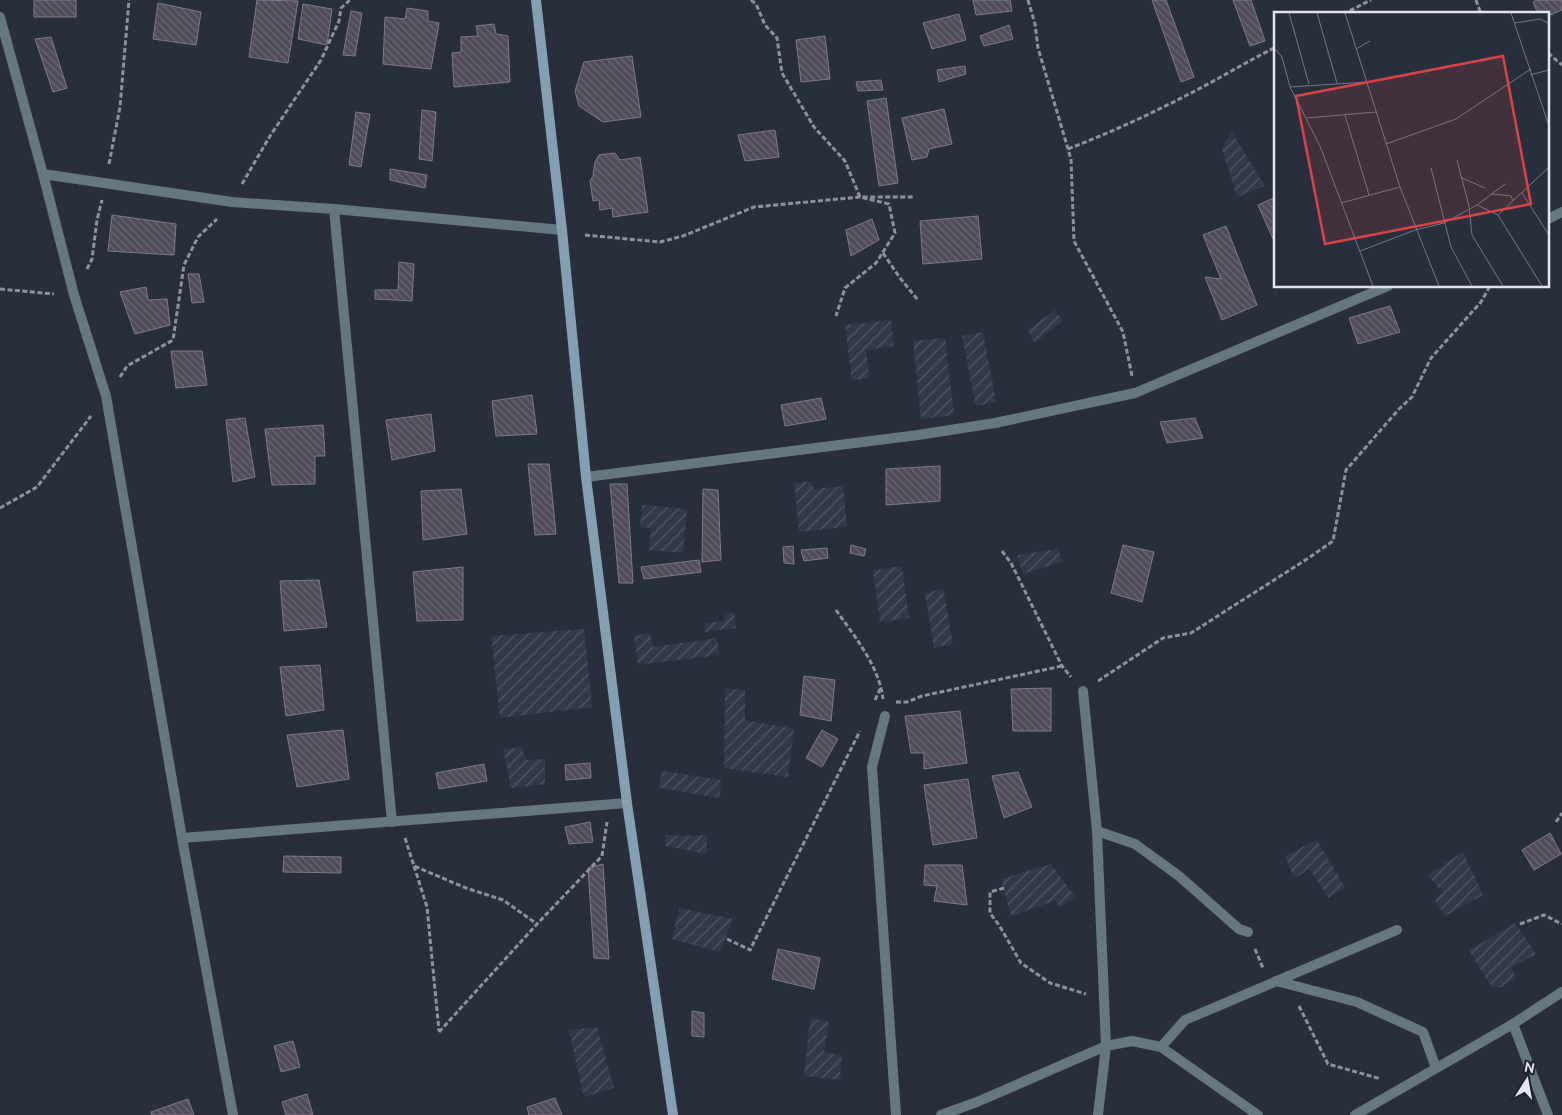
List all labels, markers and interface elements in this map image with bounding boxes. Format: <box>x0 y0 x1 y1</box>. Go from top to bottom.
inset map <box>1274 12 1550 288</box>
north arrow <box>1502 1055 1552 1105</box>
text: N <box>1523 1058 1536 1076</box>

